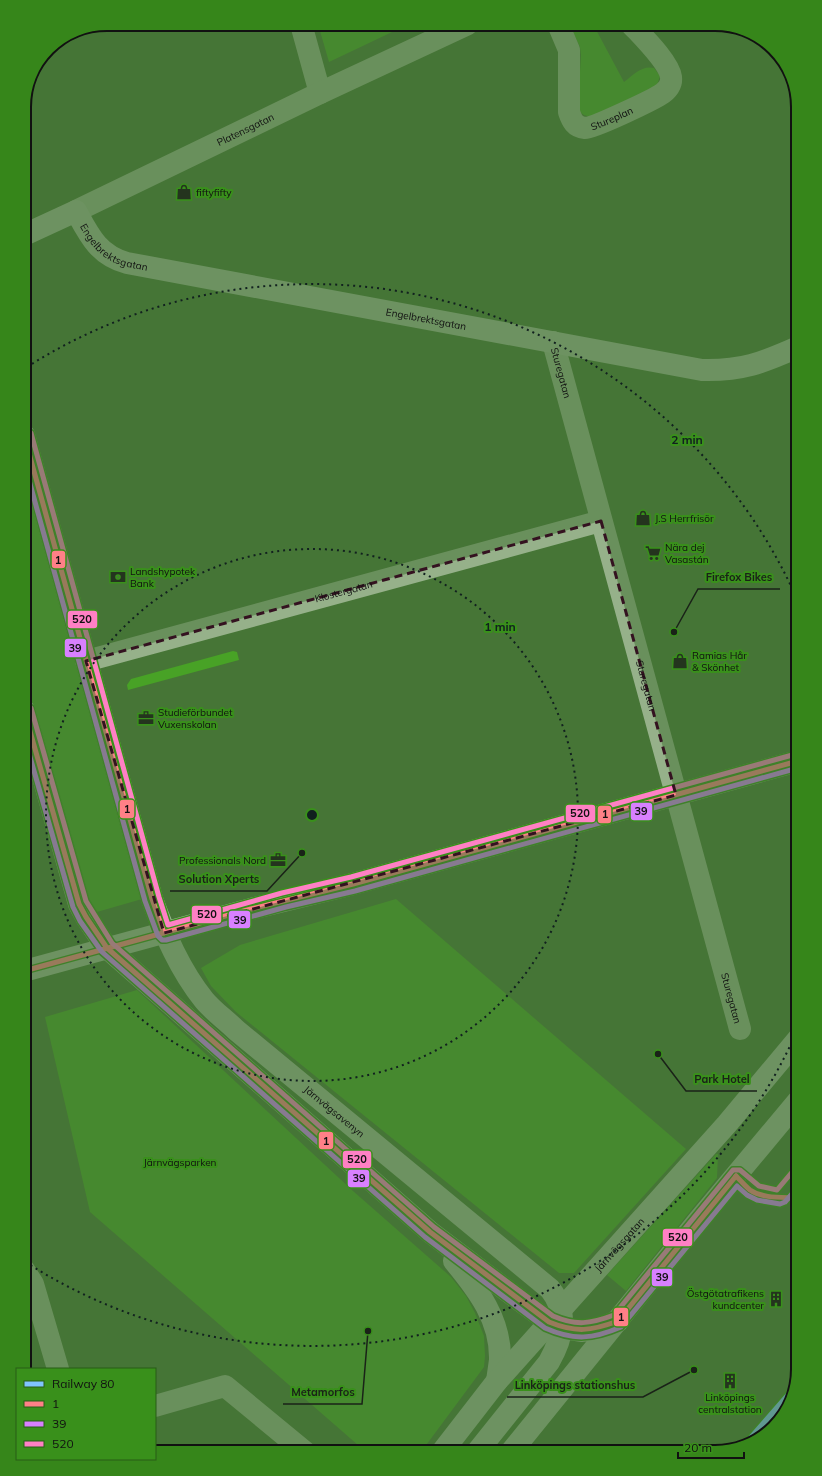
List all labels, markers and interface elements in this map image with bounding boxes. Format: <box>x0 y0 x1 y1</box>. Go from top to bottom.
street label: Stureplan <box>589 104 635 133</box>
street label: Platensgatan <box>215 110 276 149</box>
shop icon: fiftyfifty <box>175 183 193 201</box>
place label: fiftyfifty <box>196 186 232 199</box>
street label: Engelbrektsgatan <box>77 221 149 274</box>
street label: Engelbrektsgatan <box>385 305 467 333</box>
street label: Sturegatan <box>548 346 574 400</box>
text: 2 min <box>671 432 703 447</box>
shop icon: J.S Herrfrisör <box>634 509 652 527</box>
place label: J.S Herrfrisör <box>655 512 714 525</box>
place label: Nära dej Vasastán <box>665 541 709 566</box>
supermarket icon: Nära dej Vasastán <box>644 544 662 562</box>
line badge: 1 <box>51 550 66 569</box>
text: 1 <box>55 553 62 567</box>
place label: Landshypotek Bank <box>130 565 196 590</box>
callout: Firefox Bikes <box>698 566 780 589</box>
bank icon: Landshypotek Bank <box>109 568 127 586</box>
text: Firefox Bikes <box>706 570 773 584</box>
street label: Klostergatan <box>313 577 374 605</box>
line badge: 520 <box>67 610 98 629</box>
text: 520 <box>72 612 92 626</box>
text: 1 min <box>484 619 516 634</box>
line badge: 39 <box>64 638 87 658</box>
text: 39 <box>68 641 82 655</box>
place label: Ramias Hår & Skönhet <box>692 649 747 674</box>
shop icon: Ramias Hår & Skönhet <box>671 652 689 670</box>
street label: Sturegatan <box>633 659 659 713</box>
place label: Studieförbundet Vuxenskolan <box>158 706 233 731</box>
office icon: Studieförbundet Vuxenskolan <box>137 709 155 727</box>
line badge: 1 <box>119 799 135 819</box>
text: 1 <box>124 802 131 816</box>
line badge: 39 <box>630 802 653 821</box>
line badge: 520 <box>565 804 596 823</box>
text: 39 <box>634 804 648 818</box>
line badge: 1 <box>597 805 612 824</box>
text: 520 <box>570 806 590 820</box>
text: 1 <box>602 807 609 821</box>
centre of rings <box>305 808 319 822</box>
office icon: Professionals Nord <box>269 851 287 869</box>
place label: Professionals Nord <box>179 854 266 867</box>
callout: Solution Xperts <box>170 868 267 891</box>
text: Solution Xperts <box>179 872 260 886</box>
line badge: 520 <box>191 905 222 924</box>
text: 520 <box>197 907 217 921</box>
line badge: 39 <box>228 910 251 929</box>
text: 39 <box>233 913 247 927</box>
street label: Sturegatan <box>718 971 744 1025</box>
callout: Park Hotel <box>686 1068 757 1091</box>
text: Park Hotel <box>694 1072 750 1086</box>
street label: Järnvägsavenyn <box>301 1083 367 1140</box>
line badge: 1 <box>318 1131 334 1150</box>
text: 1 <box>323 1134 330 1148</box>
line badge: 520 <box>342 1150 372 1169</box>
text: 520 <box>347 1152 367 1166</box>
park label: Järnvägsparken <box>144 1156 217 1169</box>
line badge: 39 <box>347 1169 370 1188</box>
text: 39 <box>352 1171 366 1185</box>
street label: Järnvägsgatan <box>592 1215 647 1275</box>
line badge: 520 <box>662 1228 693 1247</box>
text: 520 <box>668 1230 688 1244</box>
line badge: 39 <box>651 1268 673 1287</box>
text: 39 <box>655 1270 669 1284</box>
place label: Östgötatrafikens kundcenter <box>687 1287 764 1312</box>
building icon: Östgötatrafikens kundcenter <box>767 1290 785 1308</box>
line badge: 1 <box>613 1307 629 1327</box>
text: 1 <box>618 1310 625 1324</box>
legend <box>16 1368 156 1460</box>
building icon: Linköpings centralstation <box>721 1372 739 1390</box>
callout: Linköpings stationshus <box>507 1374 643 1397</box>
text: Railway 80 <box>52 1376 115 1391</box>
text: Linköpings stationshus <box>515 1378 636 1392</box>
callout: Metamorfos <box>283 1381 362 1404</box>
text: Metamorfos <box>291 1385 355 1399</box>
place label: Linköpings centralstation <box>698 1391 762 1416</box>
text: 1 <box>52 1396 59 1411</box>
text: 39 <box>52 1416 66 1431</box>
scale bar <box>678 1434 744 1460</box>
text: 520 <box>52 1436 74 1451</box>
text: 20 m <box>684 1440 712 1455</box>

